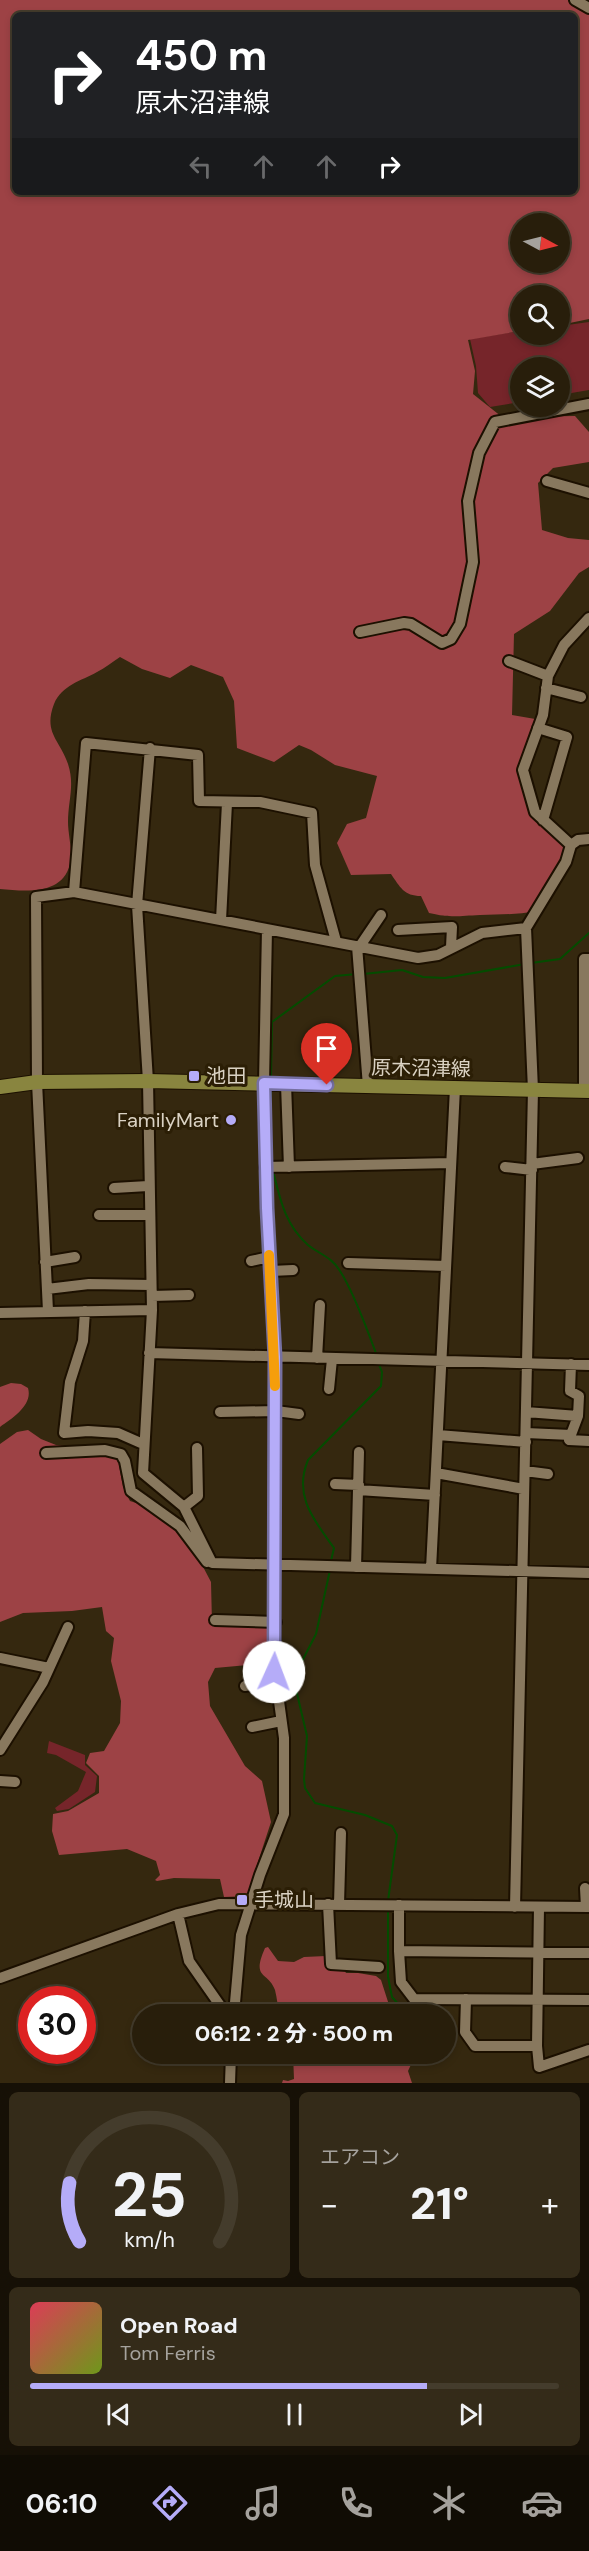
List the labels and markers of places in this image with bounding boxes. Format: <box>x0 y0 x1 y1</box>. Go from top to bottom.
pin <box>301 1023 352 1085</box>
place label: 池田 <box>206 1063 246 1089</box>
marker: 池田 <box>187 1069 201 1083</box>
place label: FamilyMart <box>117 1107 219 1133</box>
marker: FamilyMart <box>224 1113 238 1127</box>
place label: 手城山 <box>254 1887 314 1913</box>
marker: 手城山 <box>235 1893 249 1907</box>

